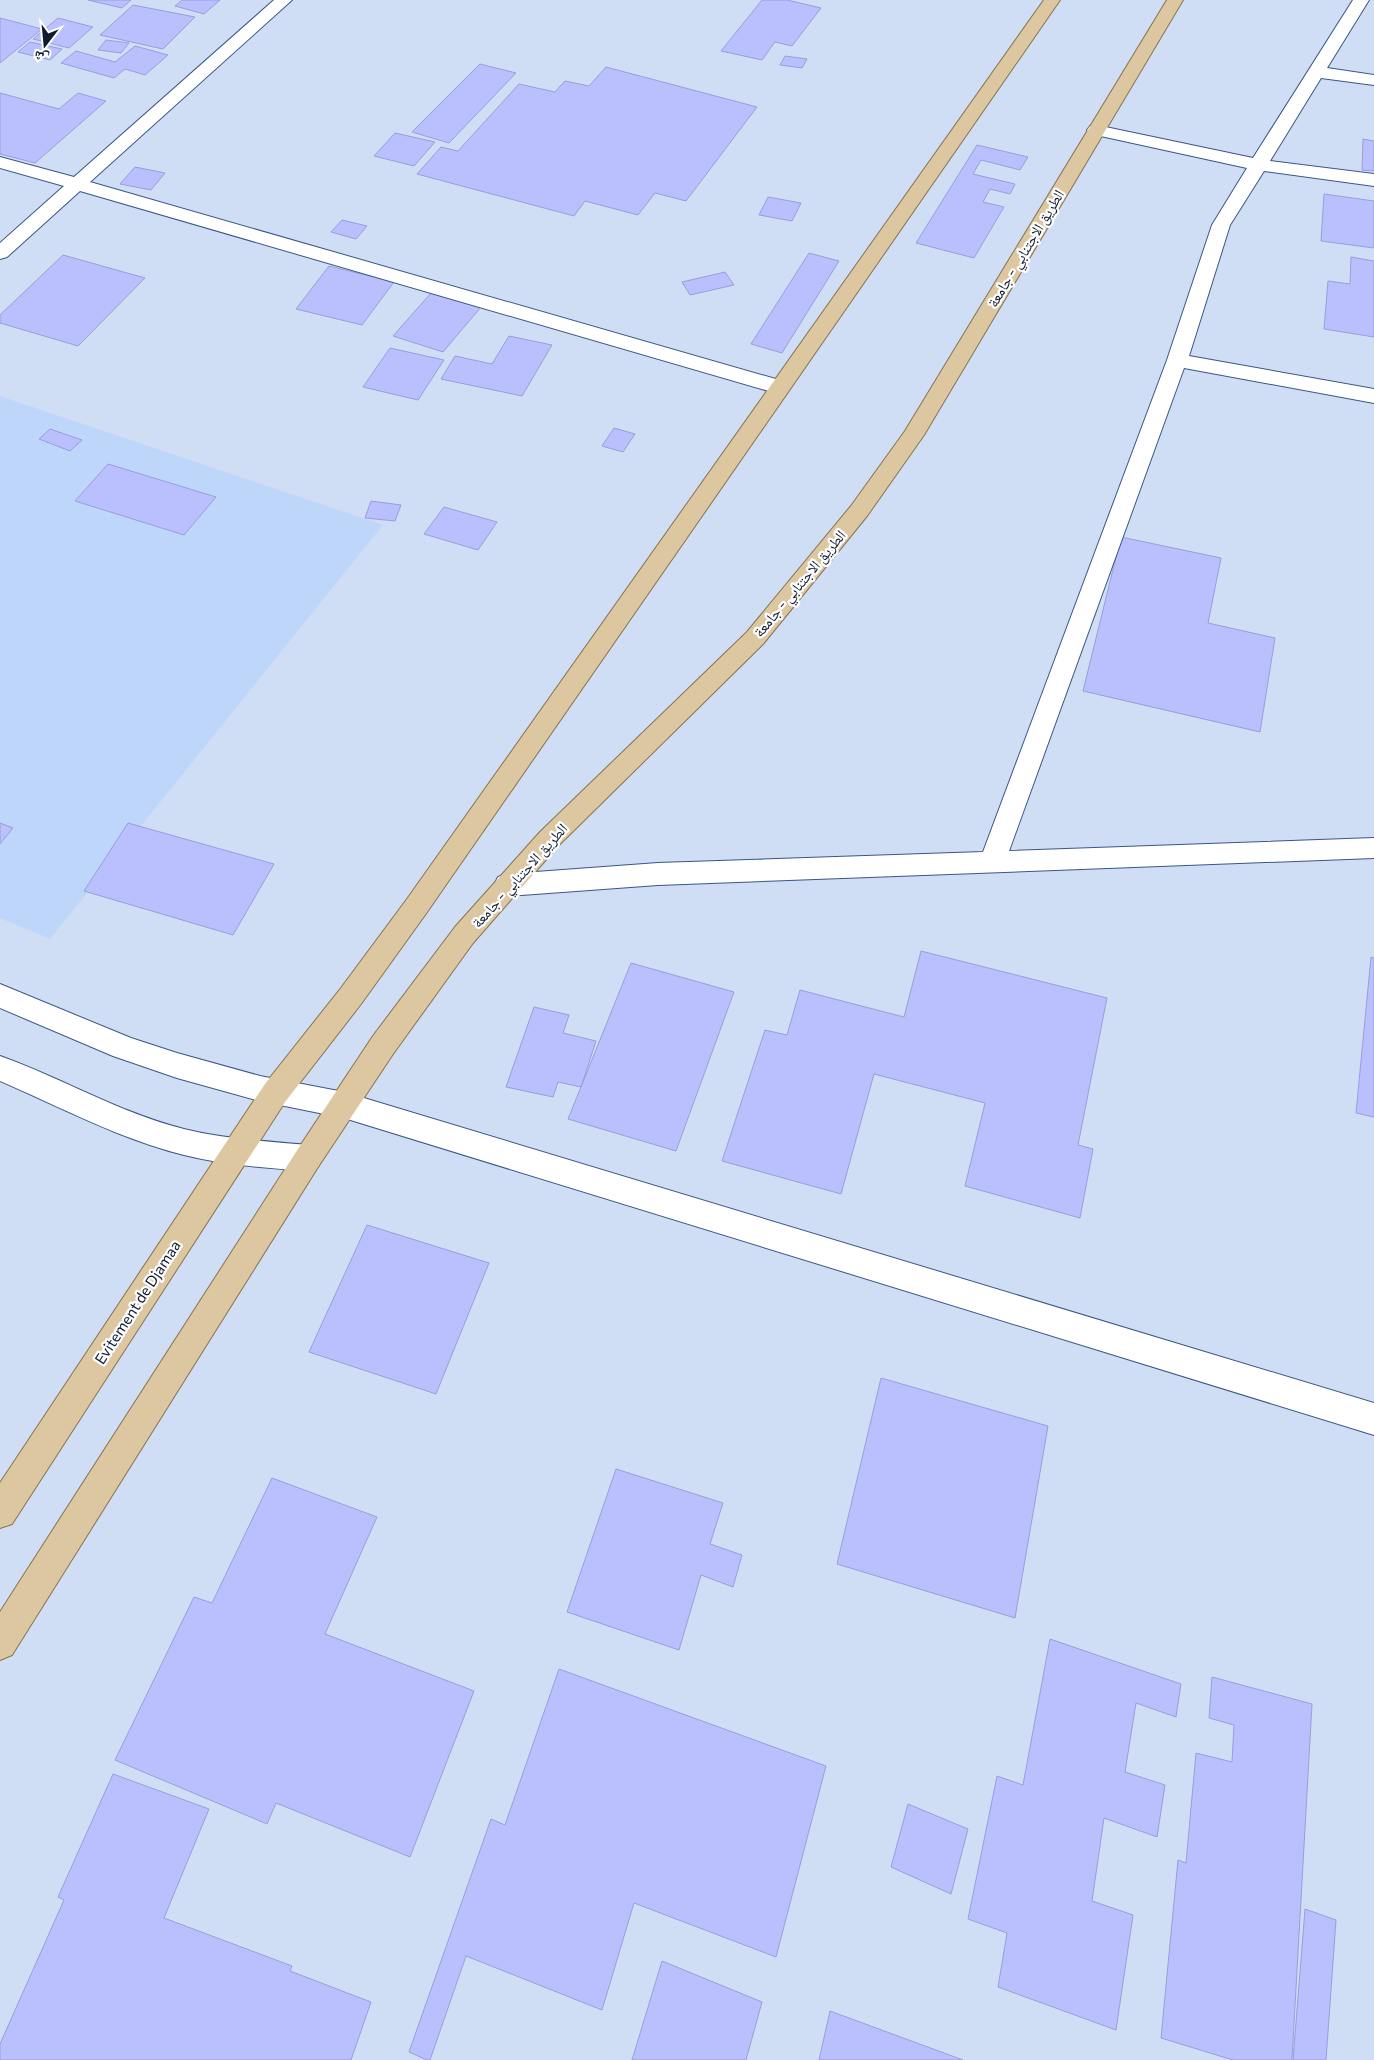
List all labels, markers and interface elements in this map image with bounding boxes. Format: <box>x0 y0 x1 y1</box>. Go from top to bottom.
north arrow <box>20 20 70 70</box>
text: ش <box>32 47 51 68</box>
street label: الطريق الاجتنابي - جامعة <box>983 186 1070 312</box>
street label: الطريق الاجتنابي - جامعة <box>749 526 852 643</box>
street label: الطريق الاجتنابي - جامعة <box>467 819 573 933</box>
street label: Evitement de Djamaa <box>90 1237 184 1367</box>

